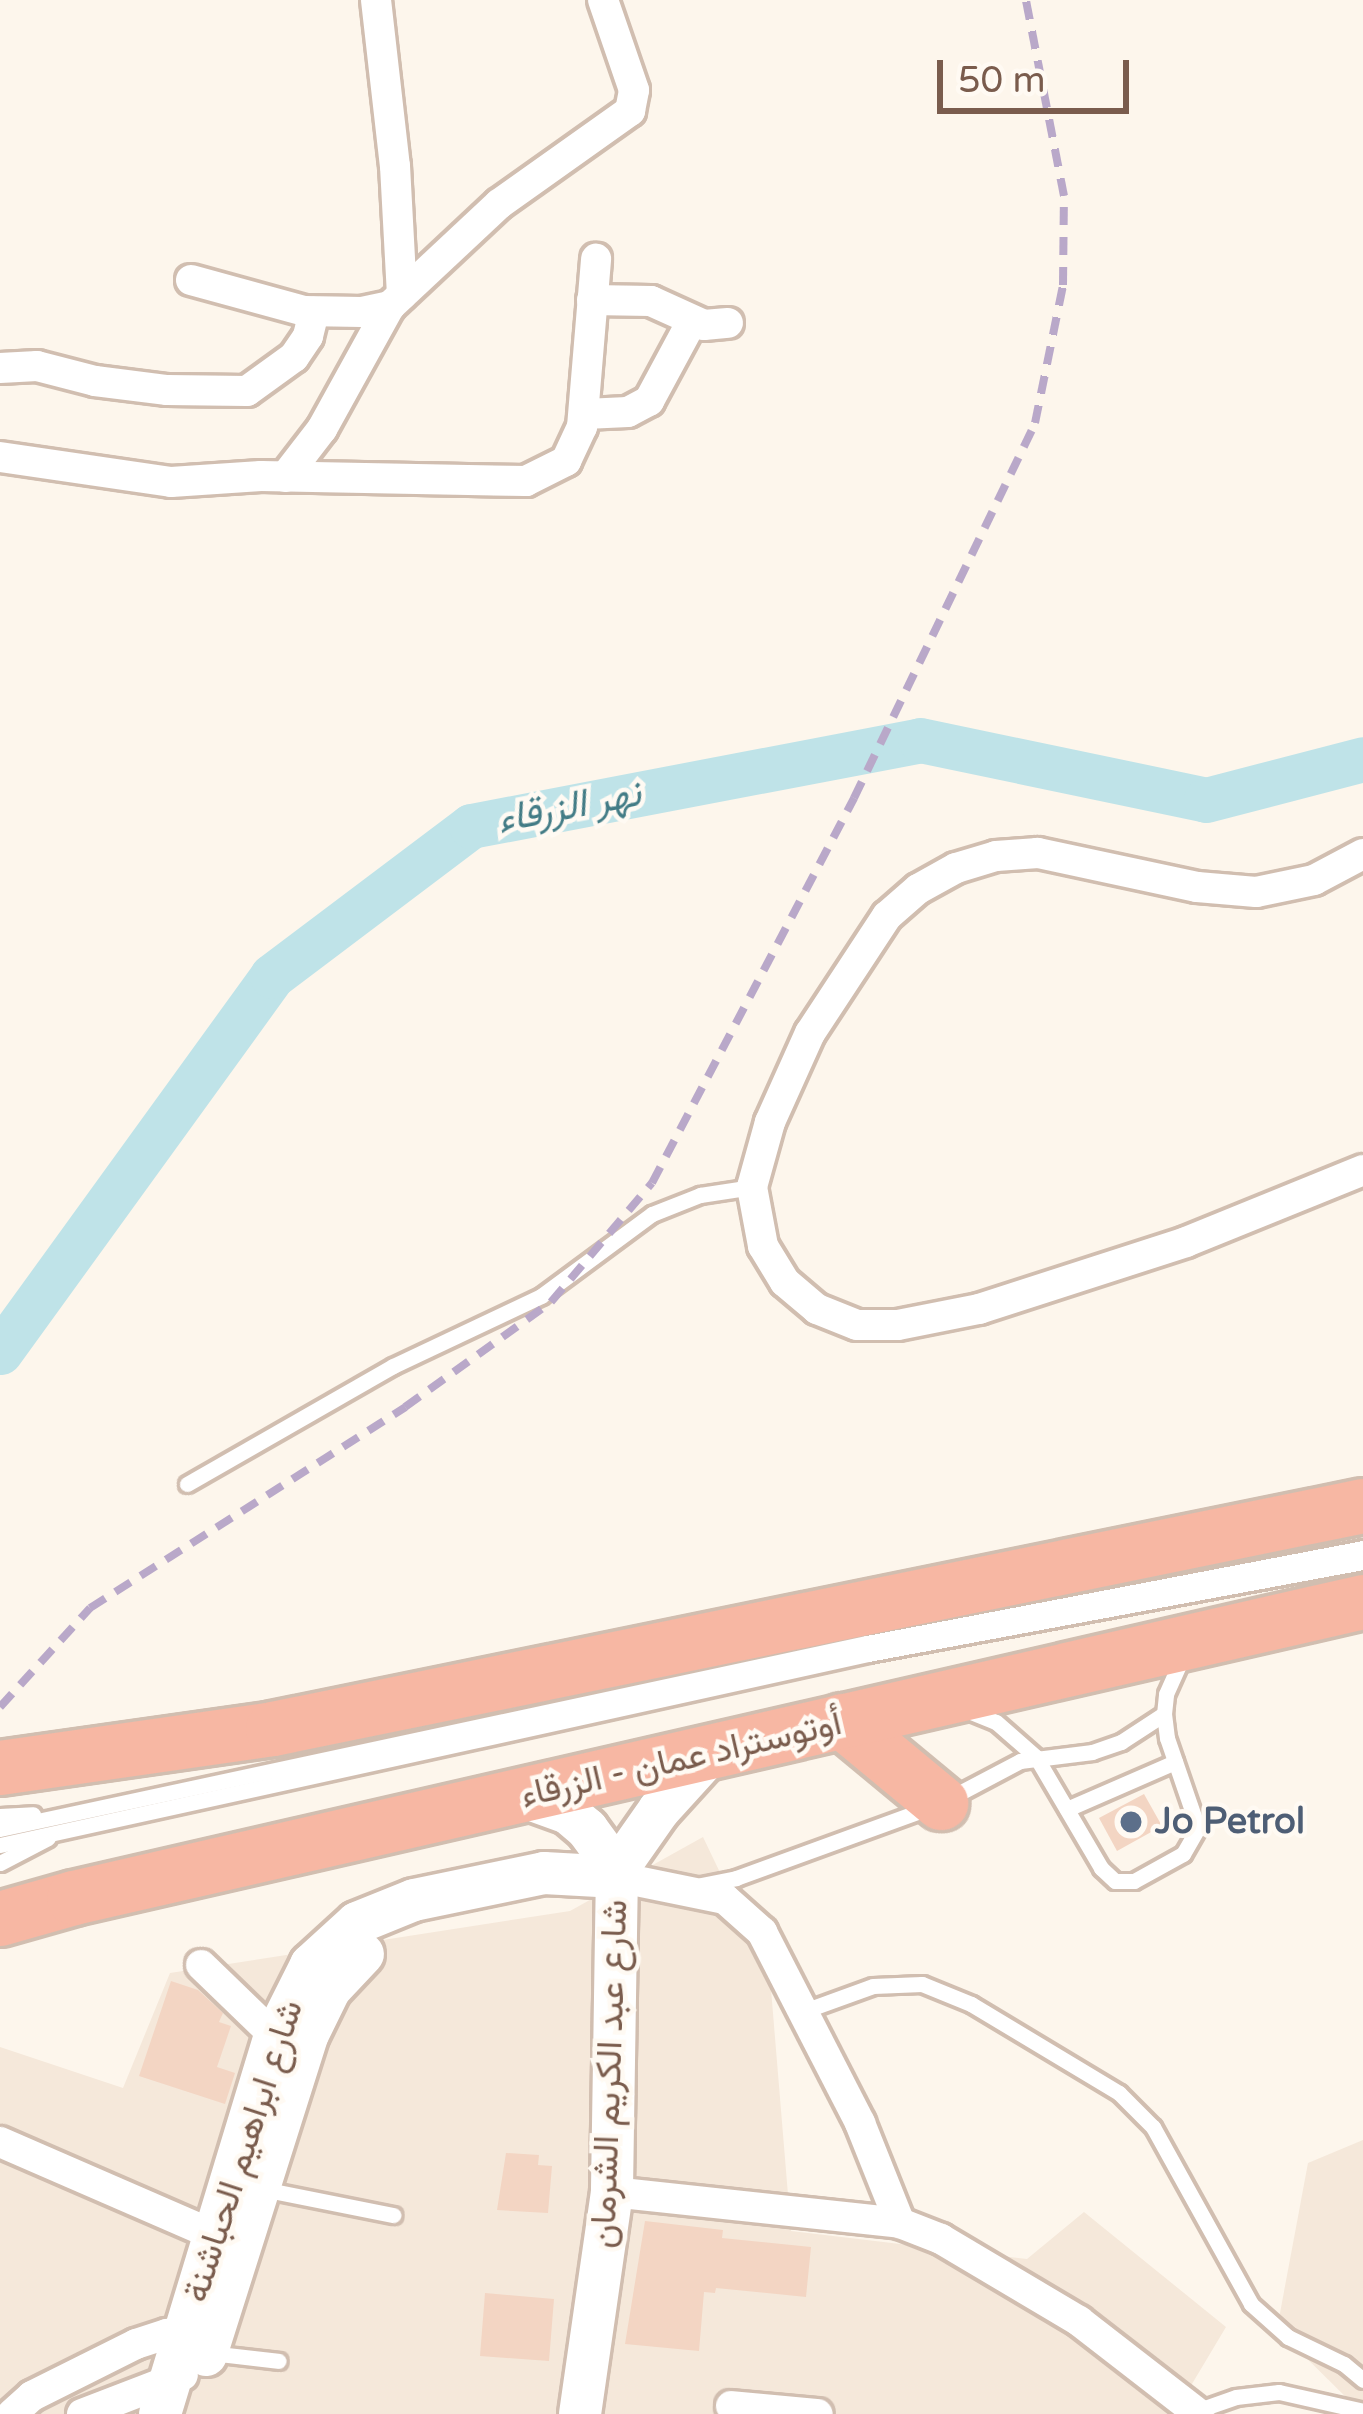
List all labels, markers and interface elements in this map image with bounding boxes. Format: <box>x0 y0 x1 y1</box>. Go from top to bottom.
scale bar <box>943 36 1135 110</box>
text: 50 m <box>958 59 1046 102</box>
water label: نهر الزرقاء <box>493 770 645 844</box>
street label: أوتوستراد عمان - الزرقاء <box>516 1701 846 1817</box>
place label: Jo Petrol <box>1155 1800 1305 1844</box>
marker: Jo Petrol <box>1118 1809 1144 1835</box>
street label: شارع عبد الكريم الشرمان <box>581 1899 637 2249</box>
street label: شارع ابراهيم الحباشنة <box>174 1994 312 2308</box>

